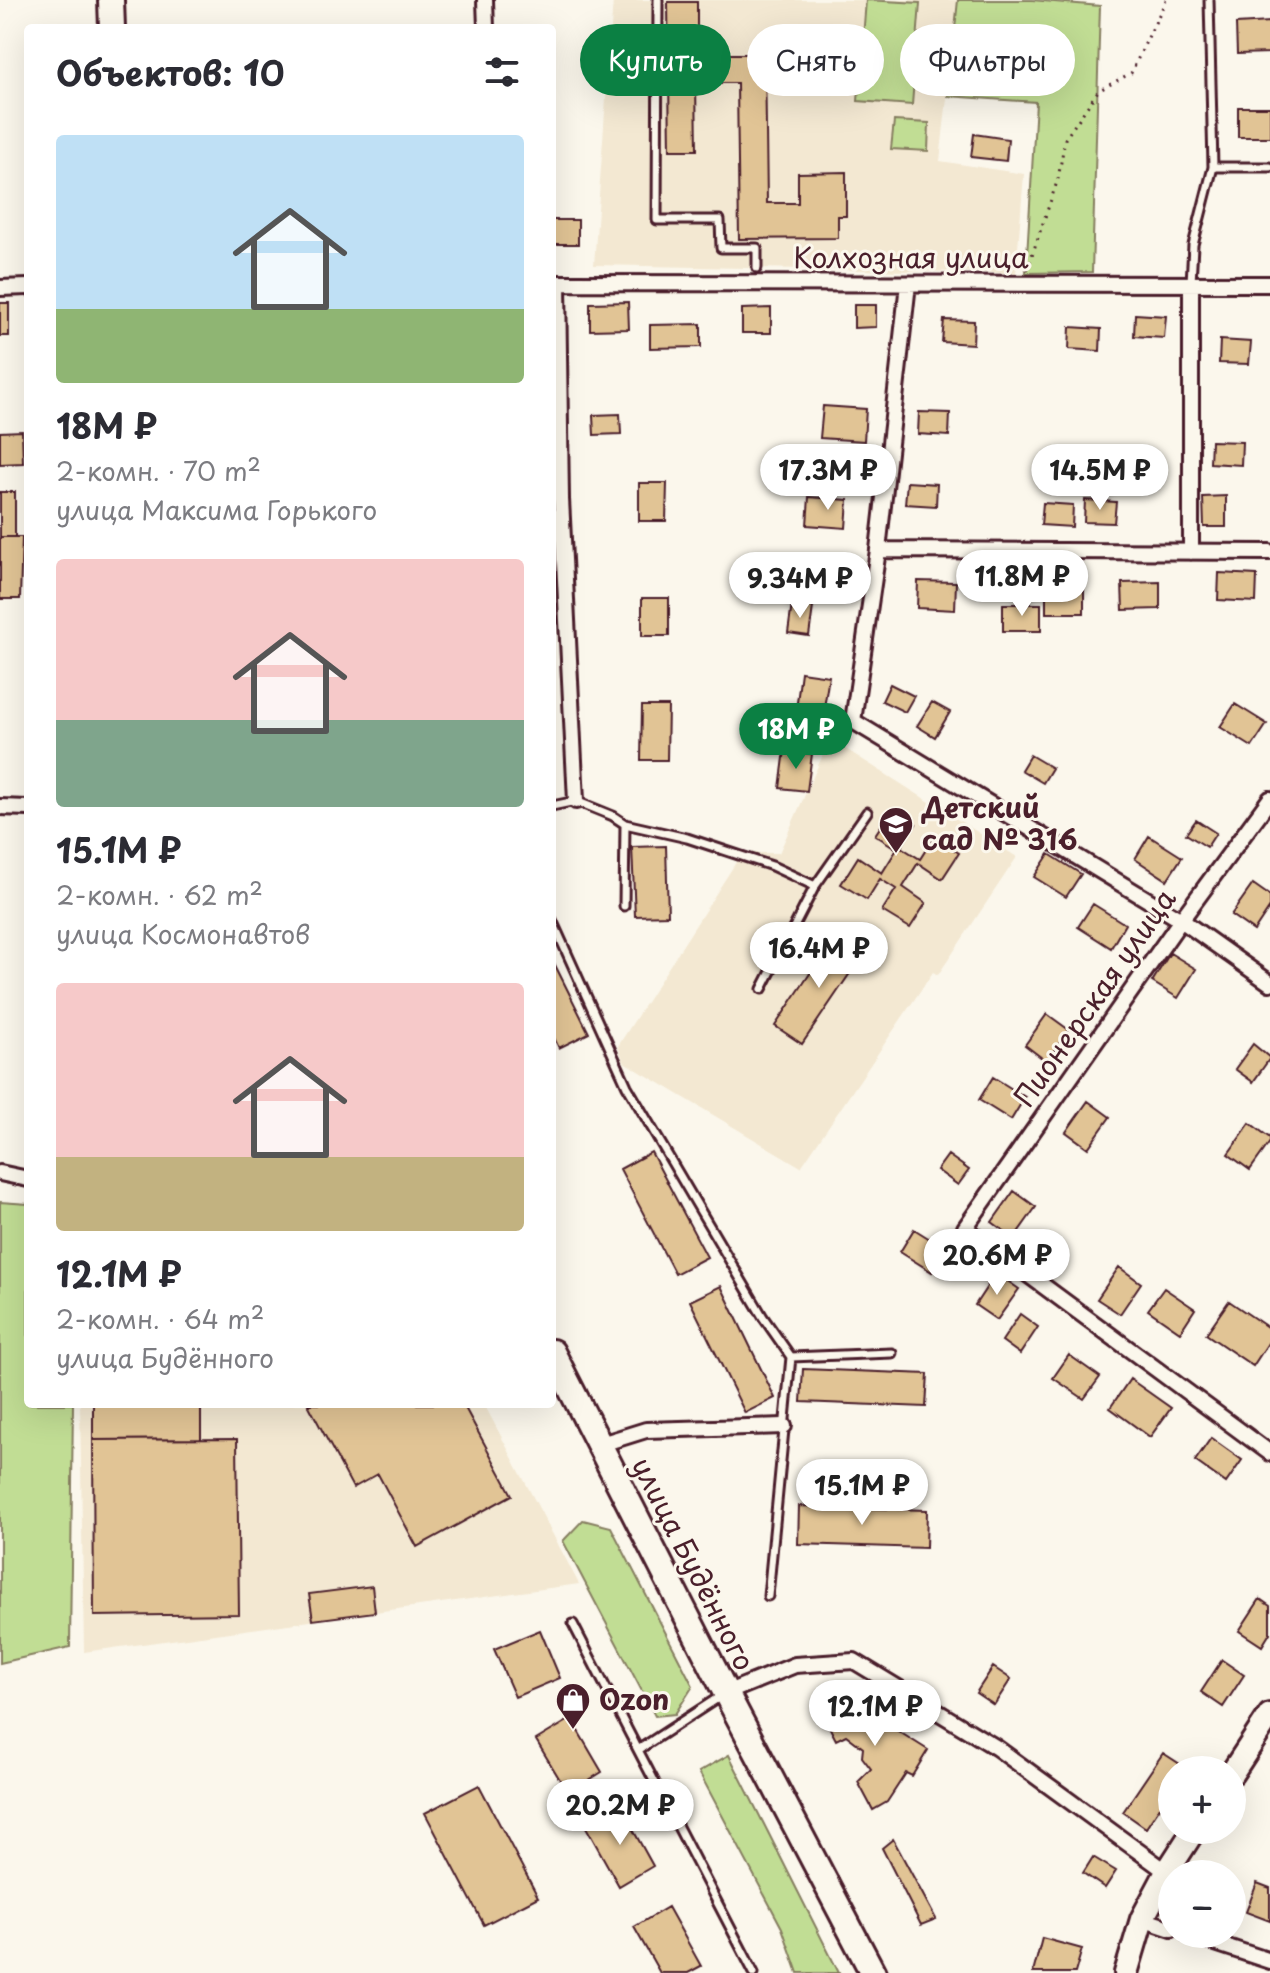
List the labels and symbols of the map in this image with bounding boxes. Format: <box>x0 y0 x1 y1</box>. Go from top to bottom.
street label: Колхозная улица <box>793 235 1029 278</box>
pin: 17.3M ₽ <box>754 444 902 512</box>
pin: 14.5M ₽ <box>1026 444 1174 512</box>
pin: 11.8M ₽ <box>948 550 1096 618</box>
pin: 9.34M ₽ <box>726 552 874 620</box>
pin: 18M ₽ <box>740 703 852 771</box>
place label: Детский сад № 316 <box>921 785 1077 860</box>
school or university icon: Детский сад № 316 <box>877 805 915 855</box>
street label: Пионерская улица <box>1002 879 1186 1115</box>
pin: 16.4M ₽ <box>745 922 893 990</box>
pin: 20.6M ₽ <box>923 1229 1071 1297</box>
street label: улица Будённого <box>622 1449 767 1678</box>
pin: 15.1M ₽ <box>788 1459 936 1527</box>
place label: Ozon <box>599 1677 669 1720</box>
pin: 12.1M ₽ <box>801 1680 949 1748</box>
shop icon: Ozon <box>554 1681 592 1731</box>
pin: 20.2M ₽ <box>546 1779 694 1847</box>

